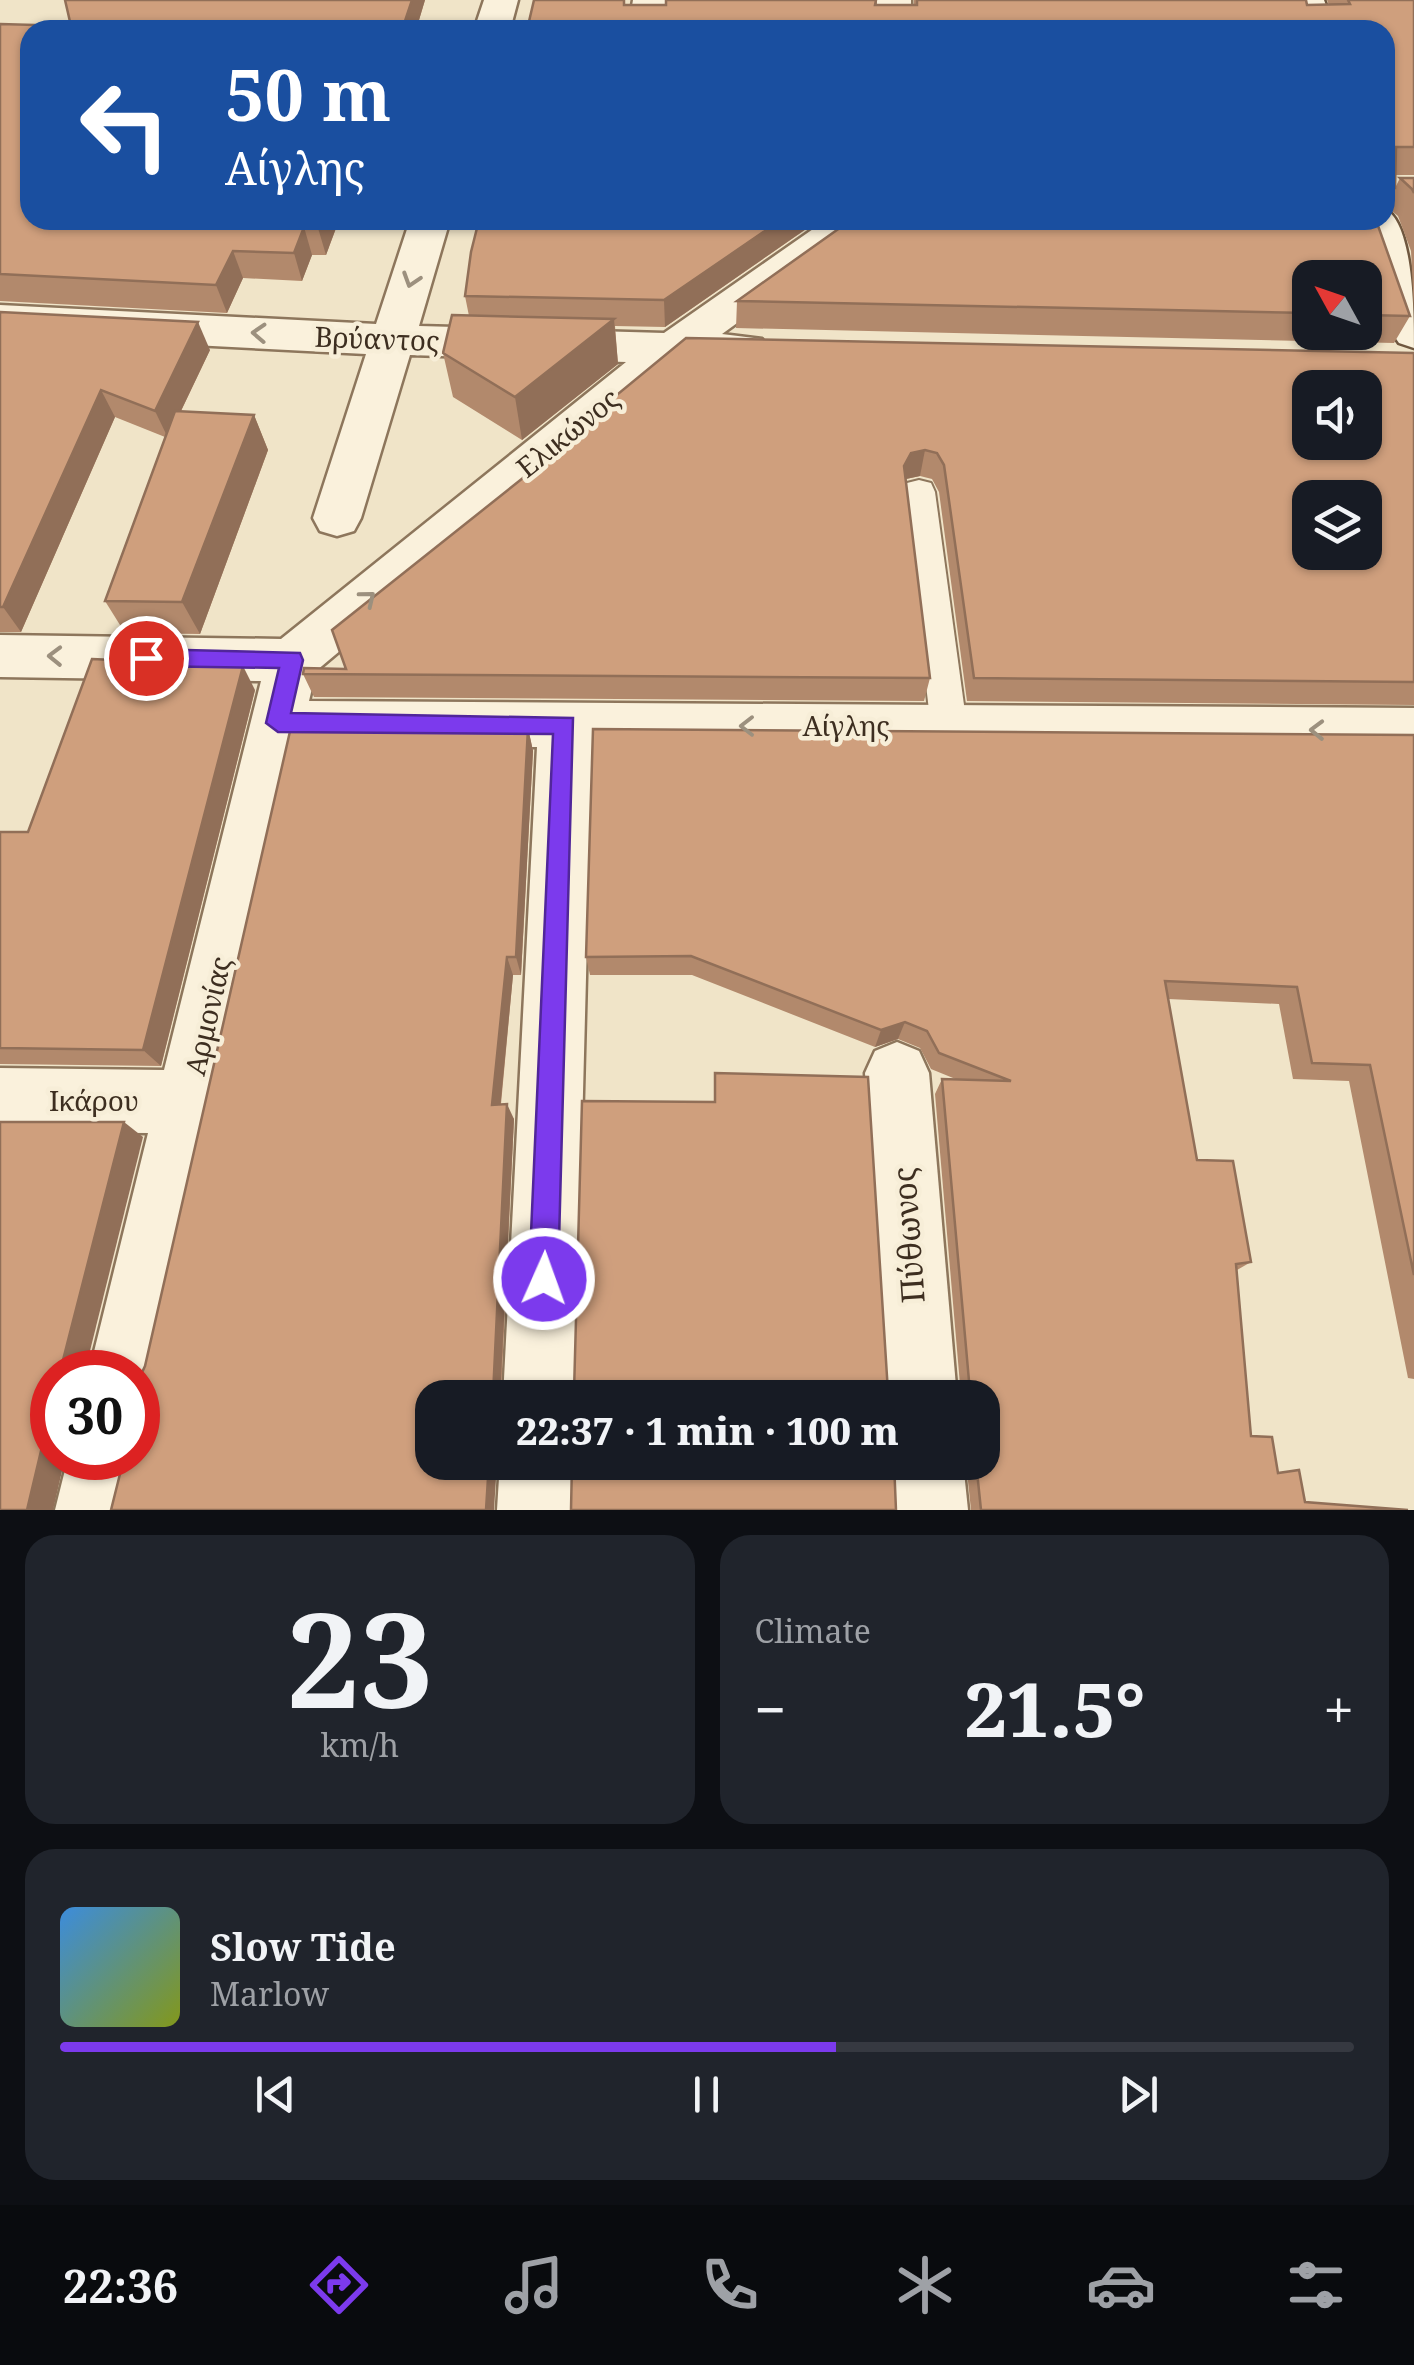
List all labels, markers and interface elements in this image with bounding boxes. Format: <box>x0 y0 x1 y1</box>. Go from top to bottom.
text: 50 m <box>225 46 391 142</box>
icon: left <box>60 60 190 190</box>
text: Αίγλης <box>225 137 365 198</box>
north arrow <box>1292 260 1382 350</box>
map controls <box>1292 260 1382 570</box>
one-way arrow <box>402 271 422 288</box>
street label: Βρύαντος <box>314 317 440 359</box>
one-way arrow <box>250 323 266 344</box>
button: sound <box>1292 370 1382 460</box>
street label: Ελικώνος <box>508 379 627 485</box>
button: layers <box>1292 480 1382 570</box>
one-way arrow <box>356 592 374 610</box>
pin <box>104 616 189 701</box>
icon: arrive <box>119 631 174 686</box>
one-way arrow <box>46 646 62 667</box>
street label: Αίγλης <box>802 706 890 744</box>
one-way arrow <box>738 715 754 737</box>
one-way arrow <box>1308 720 1324 741</box>
street label: Αρμονίας <box>175 953 239 1079</box>
street label: Ικάρου <box>49 1081 139 1119</box>
street label: Πύθωνος <box>881 1166 934 1305</box>
position arrow <box>492 1227 596 1331</box>
speed limit sign: 30 <box>30 1350 160 1480</box>
text: 22:37 · 1 min · 100 m <box>516 1404 899 1456</box>
text: 23 <box>286 1569 433 1746</box>
text: Climate <box>755 1609 871 1652</box>
text: 21.5° <box>964 1657 1145 1759</box>
text: − <box>755 1671 786 1746</box>
text: + <box>1323 1671 1354 1746</box>
text: km/h <box>321 1723 399 1766</box>
text: Slow Tide <box>210 1920 396 1972</box>
text: Marlow <box>210 1972 329 2015</box>
icon: previous <box>248 2067 303 2122</box>
icon: pause <box>679 2067 734 2122</box>
icon: next <box>1111 2067 1166 2122</box>
icon: directions <box>304 2250 374 2320</box>
icon: music <box>499 2250 569 2320</box>
icon: phone <box>695 2250 765 2320</box>
icon: climate <box>890 2250 960 2320</box>
icon: car <box>1086 2250 1156 2320</box>
icon: filters <box>1281 2250 1351 2320</box>
text: 22:36 <box>63 2255 178 2316</box>

